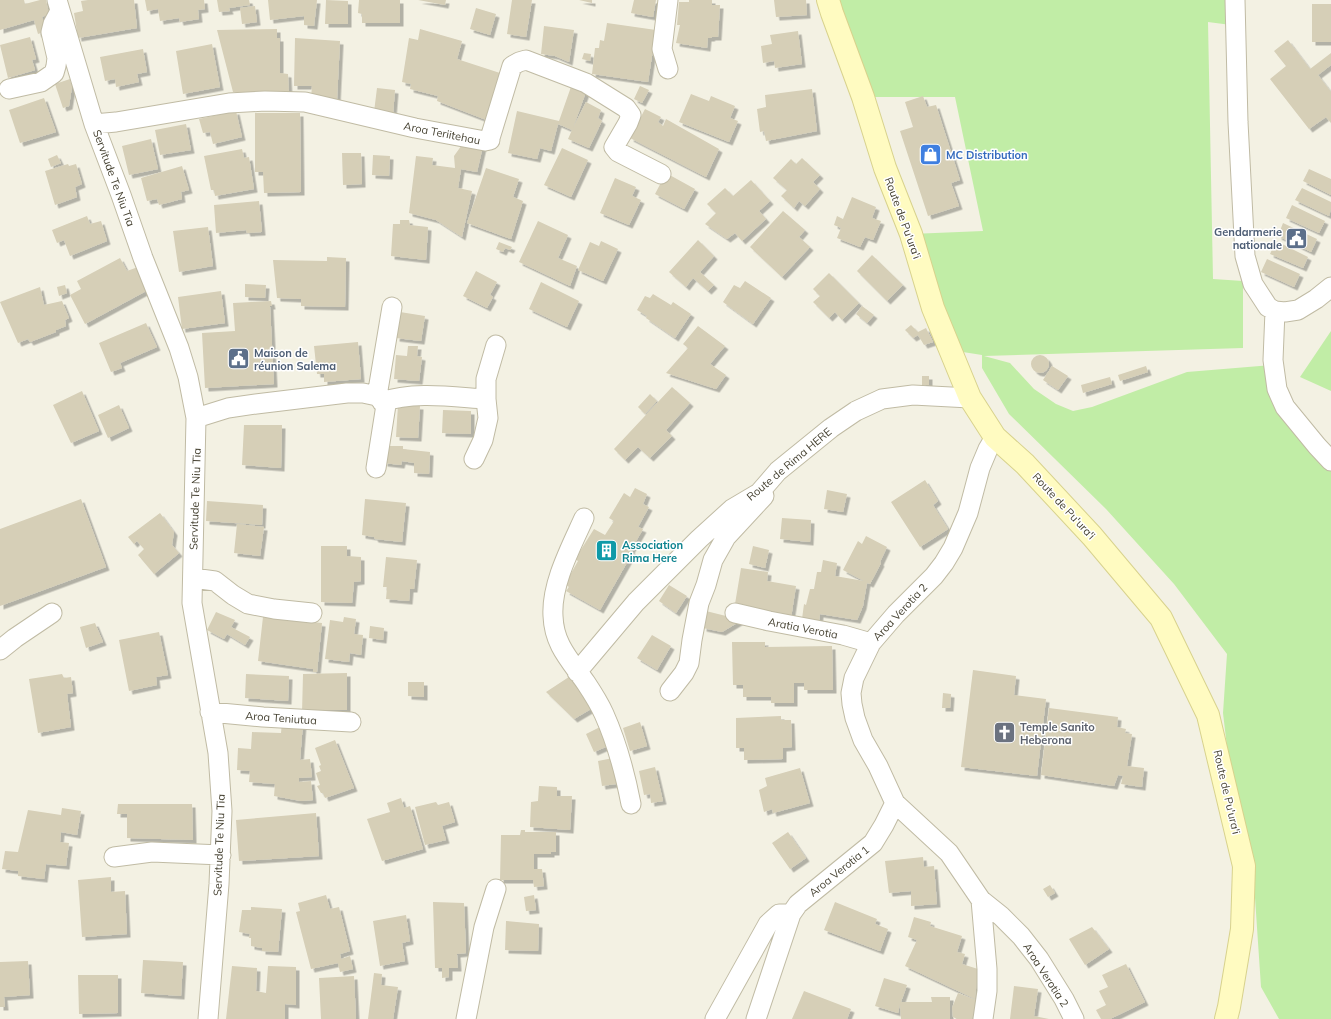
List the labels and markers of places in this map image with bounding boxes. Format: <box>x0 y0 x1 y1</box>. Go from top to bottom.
shop icon: MC Distribution <box>917 142 943 168</box>
place label: MC Distribution <box>946 148 1028 162</box>
place label: Gendarmerie nationale <box>1214 225 1282 252</box>
public building icon: Gendarmerie nationale <box>1284 225 1310 251</box>
public building icon: Maison de réunion Salema <box>225 346 251 372</box>
place label: Maison de réunion Salema <box>254 346 336 373</box>
building icon: Association Rima Here <box>593 538 619 564</box>
place label: Association Rima Here <box>622 538 683 565</box>
church icon: Temple Sanito Heberona <box>991 720 1017 746</box>
place label: Temple Sanito Heberona <box>1020 720 1095 747</box>

